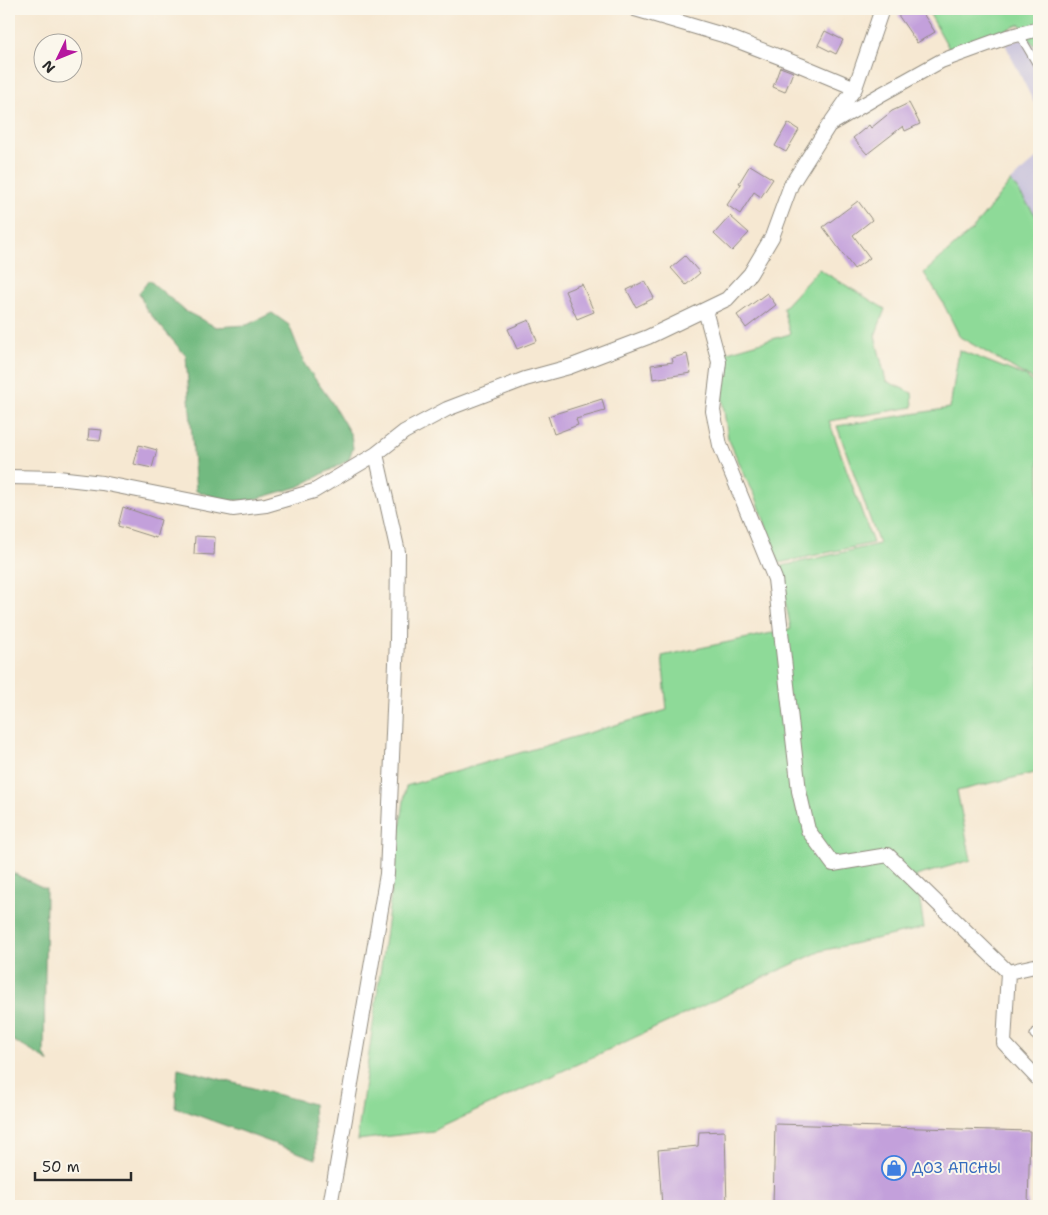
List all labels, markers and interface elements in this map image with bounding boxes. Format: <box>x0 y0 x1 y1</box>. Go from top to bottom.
north arrow <box>32 32 82 82</box>
text: N <box>38 57 59 77</box>
scale bar <box>35 1150 131 1182</box>
shop icon: ДОЗ АПСНЫ <box>881 1155 907 1181</box>
text: 50 m <box>42 1157 80 1177</box>
place label: ДОЗ АПСНЫ <box>912 1158 1001 1178</box>

